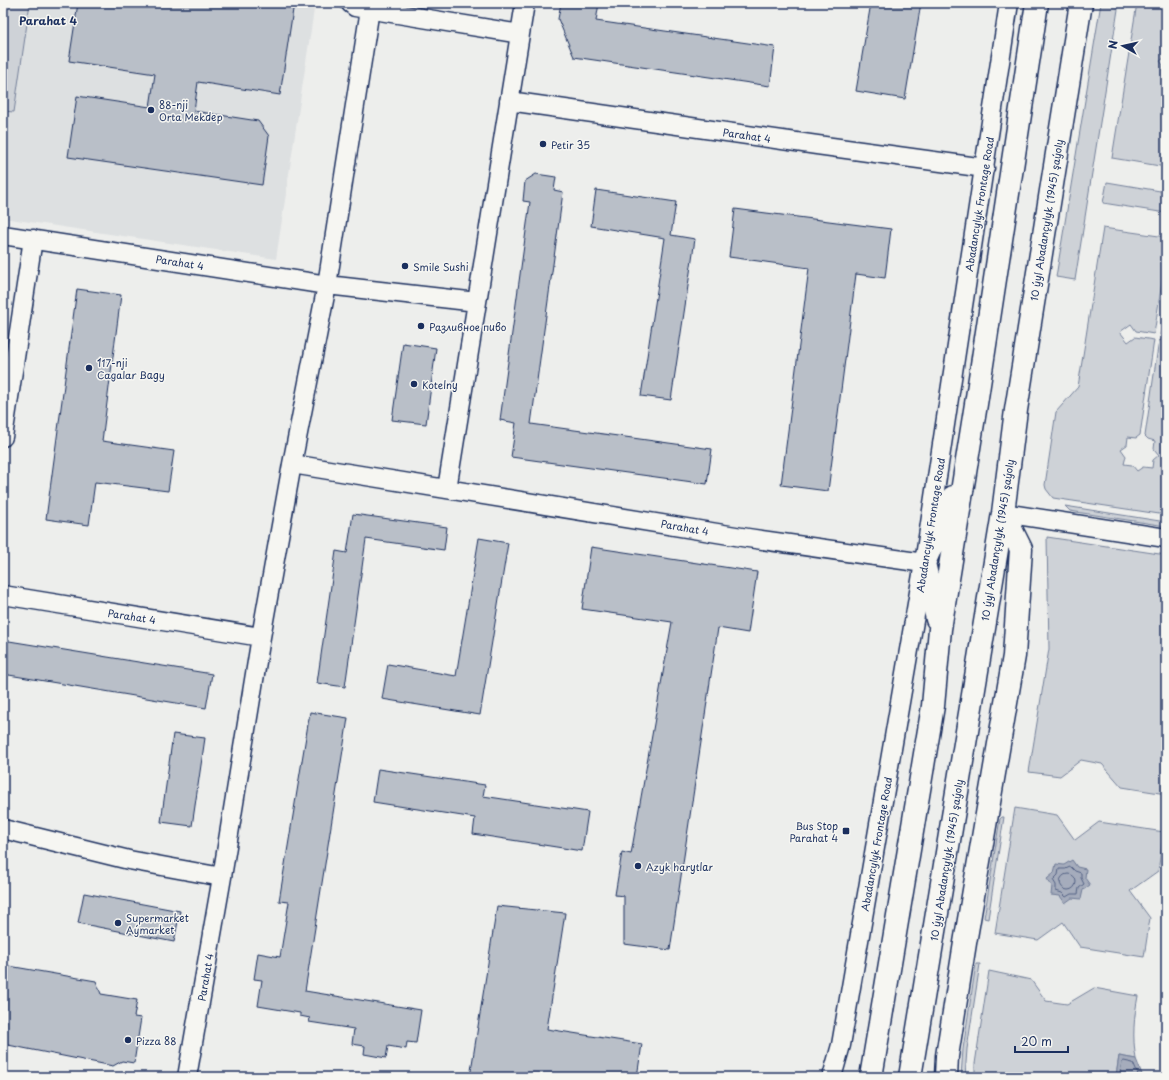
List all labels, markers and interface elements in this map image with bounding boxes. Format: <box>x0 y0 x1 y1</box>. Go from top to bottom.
district label: Parahat 4 <box>19 12 77 29</box>
north arrow <box>1103 26 1143 66</box>
text: N <box>1104 39 1122 50</box>
place label: 88-nji Orta Mekdep <box>159 97 223 124</box>
marker: 88-nji Orta Mekdep <box>146 105 156 115</box>
street label: Parahat 4 <box>722 124 772 146</box>
street label: Abadancylyk Frontage Road <box>961 136 997 272</box>
place label: Petir 35 <box>551 137 590 152</box>
street label: 10 ýyl Abadançylyk (1945) şaýoly <box>1026 138 1067 302</box>
marker: Petir 35 <box>538 139 548 149</box>
street label: Parahat 4 <box>155 251 206 273</box>
place label: Smile Sushi <box>413 259 469 274</box>
marker: Smile Sushi <box>400 261 410 271</box>
place label: Разливное пиво <box>429 319 507 334</box>
marker: Разливное пиво <box>416 321 426 331</box>
place label: 117-nji Cagalar Bagy <box>97 355 165 383</box>
marker: 117-nji Cagalar Bagy <box>84 363 94 373</box>
place label: Kotelny <box>422 377 458 392</box>
marker: Kotelny <box>409 379 419 389</box>
street label: Abadancylyk Frontage Road <box>912 457 948 593</box>
street label: 10 ýyl Abadançylyk (1945) şaýoly <box>977 458 1018 622</box>
street label: Parahat 4 <box>660 515 711 539</box>
street label: Parahat 4 <box>107 605 158 627</box>
street label: Abadancylyk Frontage Road <box>857 776 895 912</box>
street label: 10 ýyl Abadançylyk (1945) şaýoly <box>926 778 967 942</box>
place label: Bus Stop Parahat 4 <box>789 818 838 845</box>
marker: Bus Stop Parahat 4 <box>841 826 851 836</box>
place label: Azyk harytlar <box>646 859 713 875</box>
marker: Azyk harytlar <box>633 861 643 871</box>
place label: Supermarket Aýmarket <box>126 910 189 938</box>
marker: Supermarket Aýmarket <box>113 918 123 928</box>
street label: Parahat 4 <box>193 951 217 1002</box>
scale bar <box>1015 1028 1068 1054</box>
text: 20 m <box>1021 1032 1052 1050</box>
place label: Pizza 88 <box>136 1033 177 1048</box>
marker: Pizza 88 <box>123 1035 133 1045</box>

